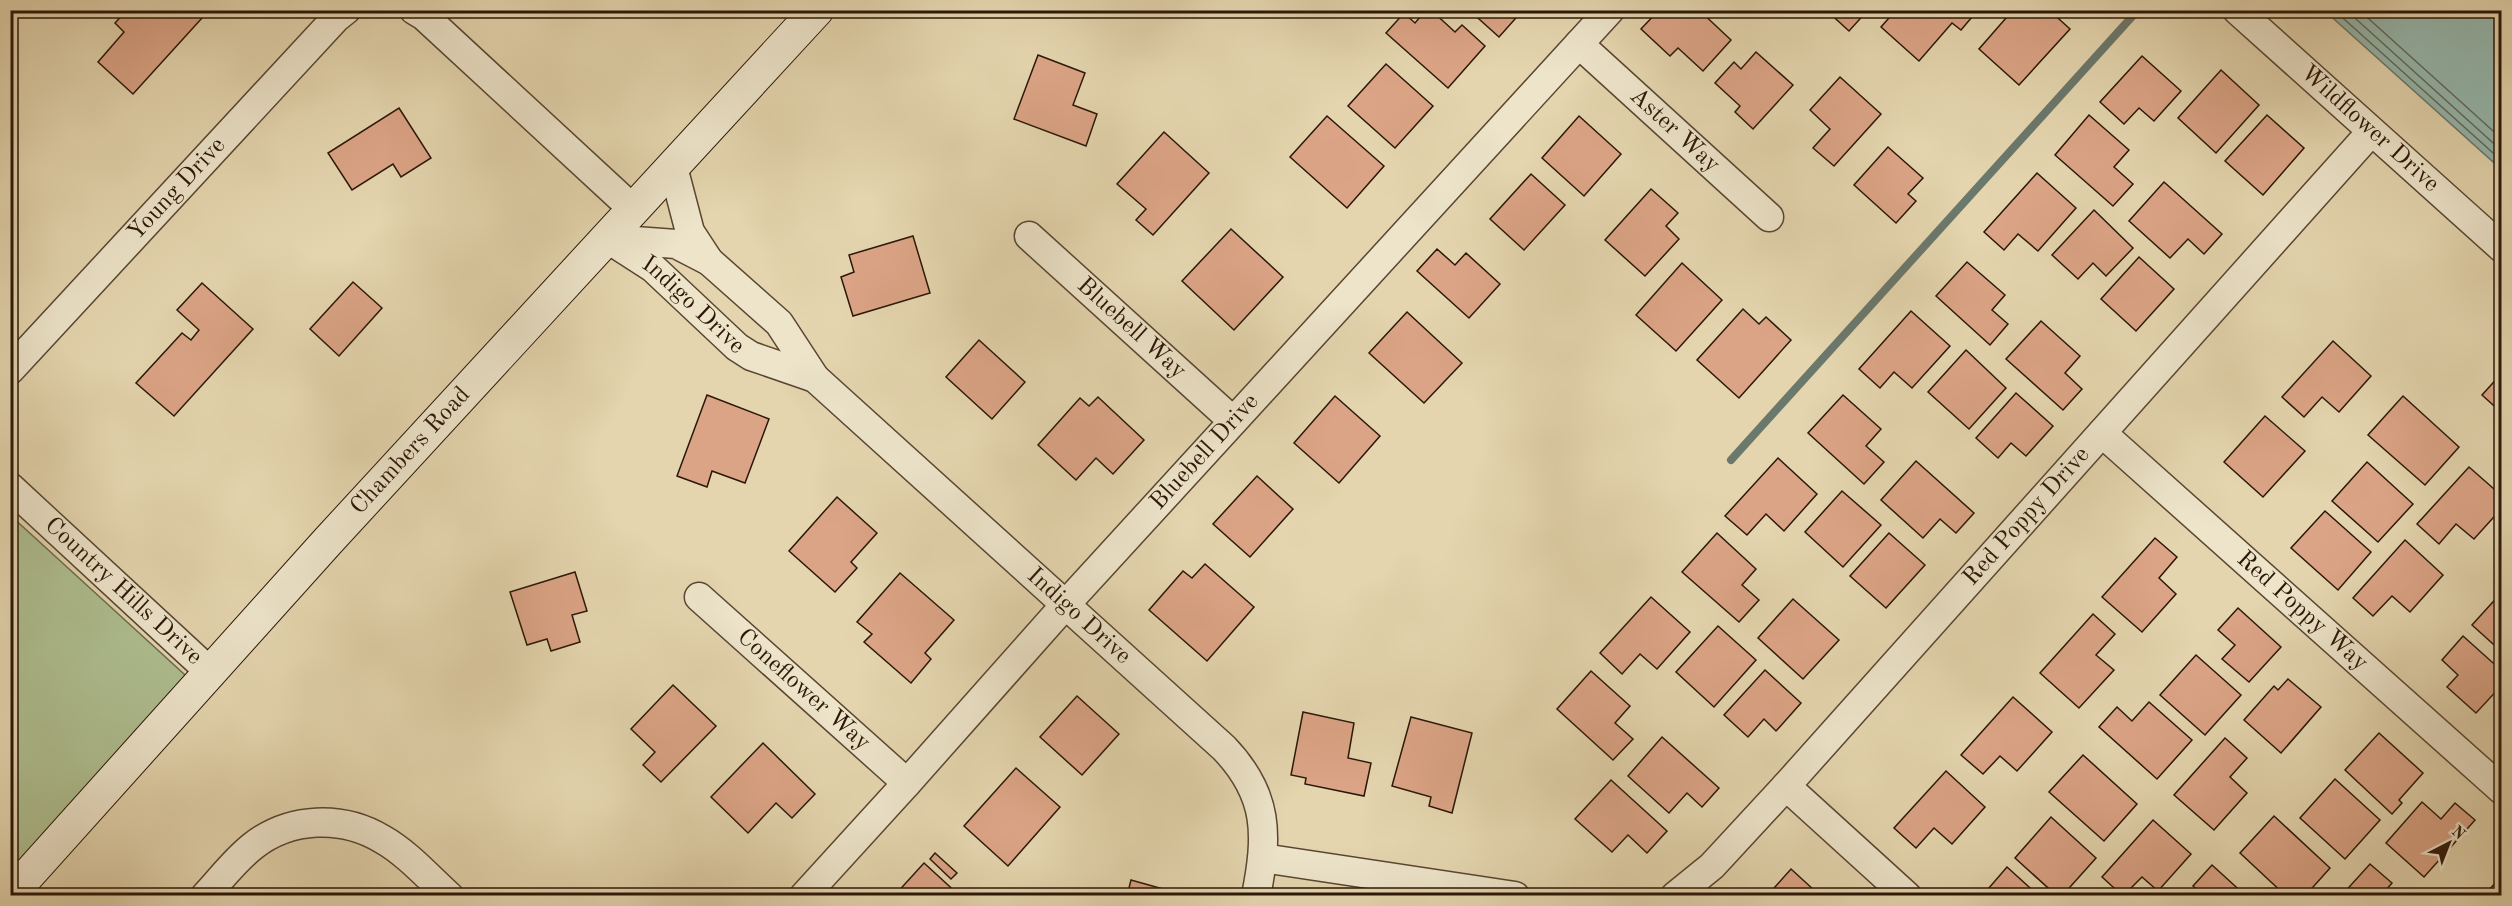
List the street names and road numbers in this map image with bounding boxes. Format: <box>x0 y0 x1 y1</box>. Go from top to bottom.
street label: Wildflower Drive <box>2296 61 2443 197</box>
street label: Aster Way <box>1625 84 1724 178</box>
street label: Young Drive <box>124 133 230 246</box>
street label: Indigo Drive <box>637 252 749 359</box>
street label: Bluebell Way <box>1072 273 1191 384</box>
street label: Chambers Road <box>346 383 475 520</box>
street label: Bluebell Drive <box>1146 390 1264 515</box>
street label: Red Poppy Drive <box>1959 443 2095 590</box>
street label: Country Hills Drive <box>40 513 206 670</box>
street label: Red Poppy Way <box>2232 547 2372 676</box>
street label: Indigo Drive <box>1022 564 1135 669</box>
street label: Coneflower Way <box>732 625 875 756</box>

